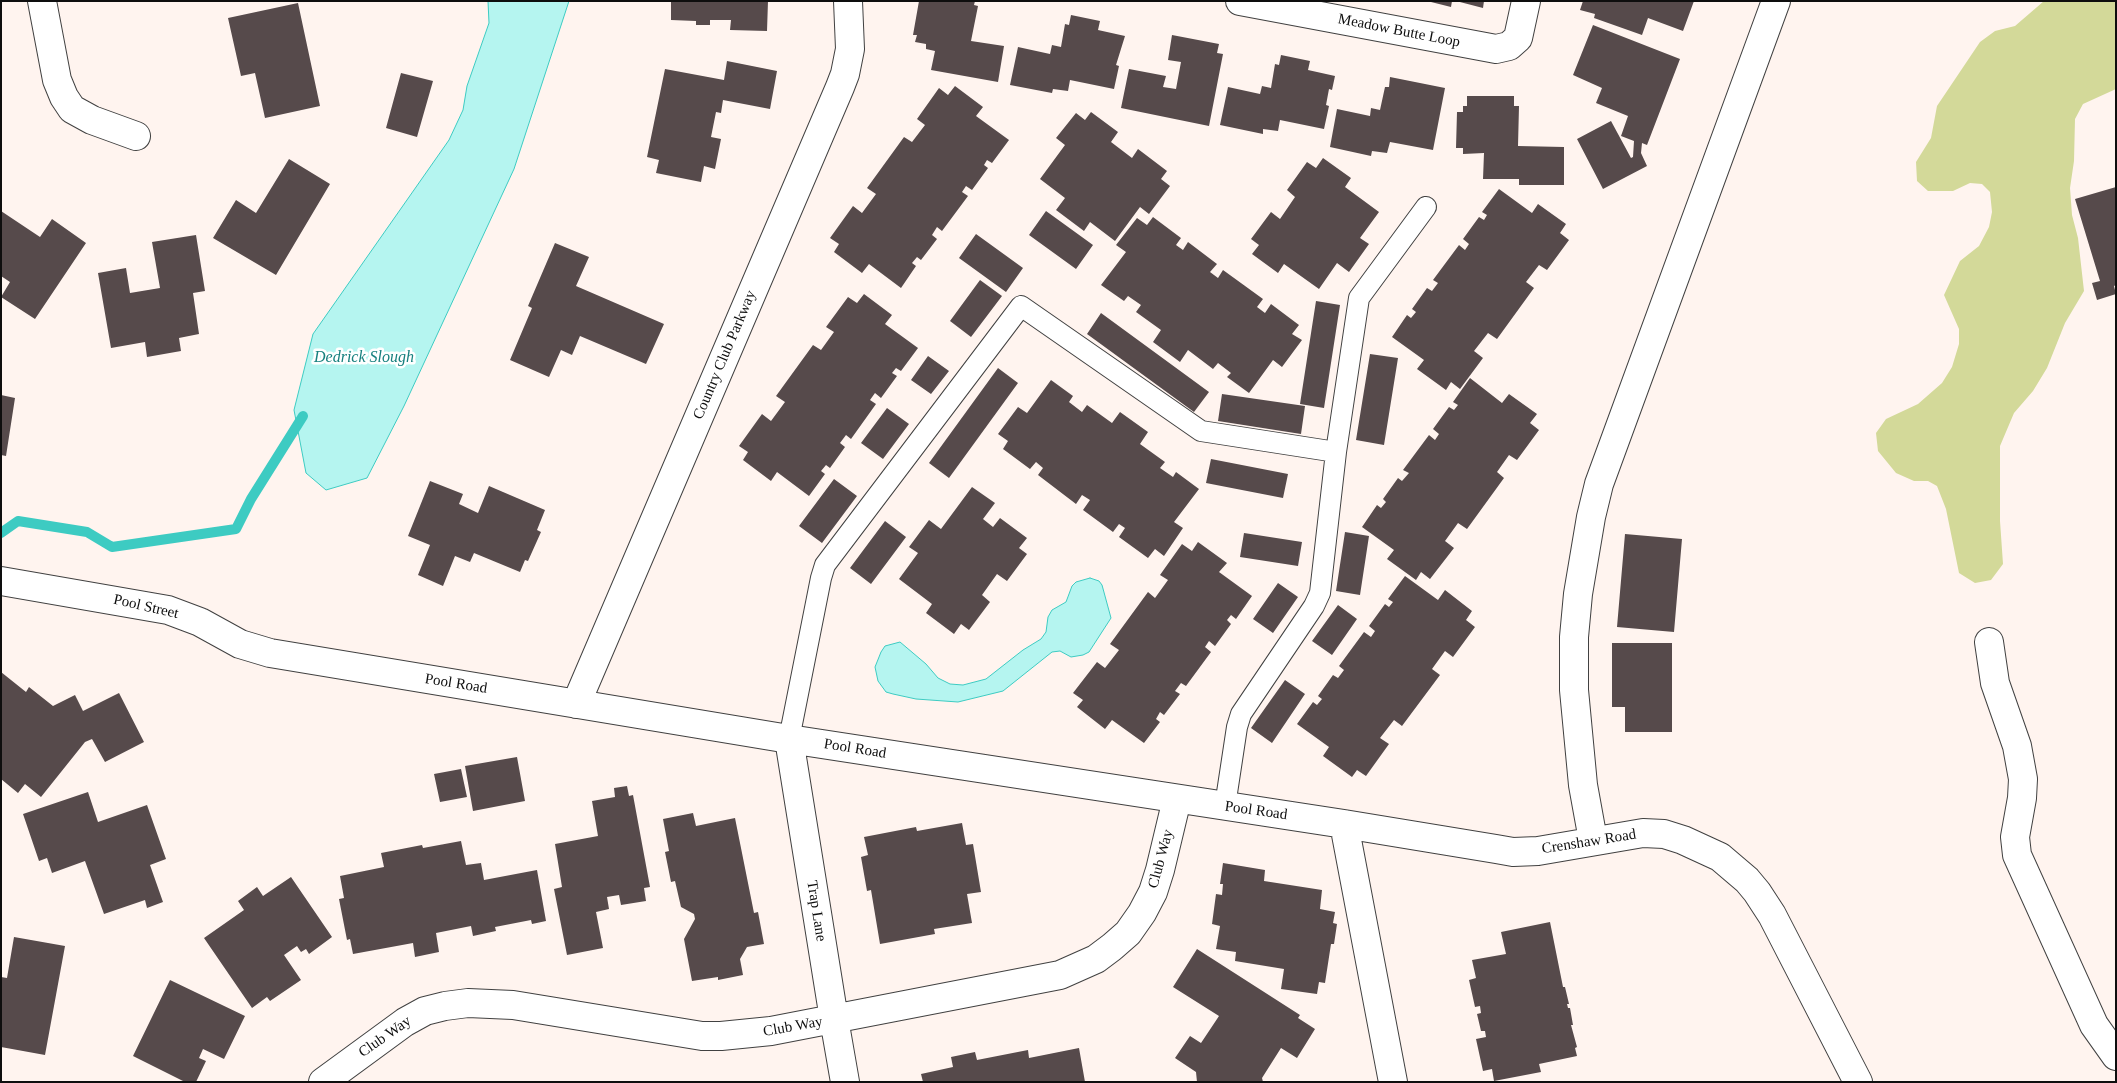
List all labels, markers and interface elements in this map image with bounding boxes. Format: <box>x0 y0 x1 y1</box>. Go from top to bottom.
street label: Meadow Butte Loop <box>1336 10 1462 52</box>
street label: Country Club Parkway <box>690 288 760 422</box>
water label: Dedrick Slough <box>314 348 414 368</box>
street label: Pool Street <box>112 591 180 623</box>
street label: Pool Road <box>424 670 488 698</box>
street label: Pool Road <box>823 735 887 763</box>
street label: Pool Road <box>1224 798 1288 824</box>
street label: Crenshaw Road <box>1540 826 1638 858</box>
street label: Club Way <box>1145 828 1177 890</box>
street label: Trap Lane <box>802 879 830 943</box>
street label: Club Way <box>355 1012 415 1062</box>
street label: Club Way <box>762 1013 824 1041</box>

